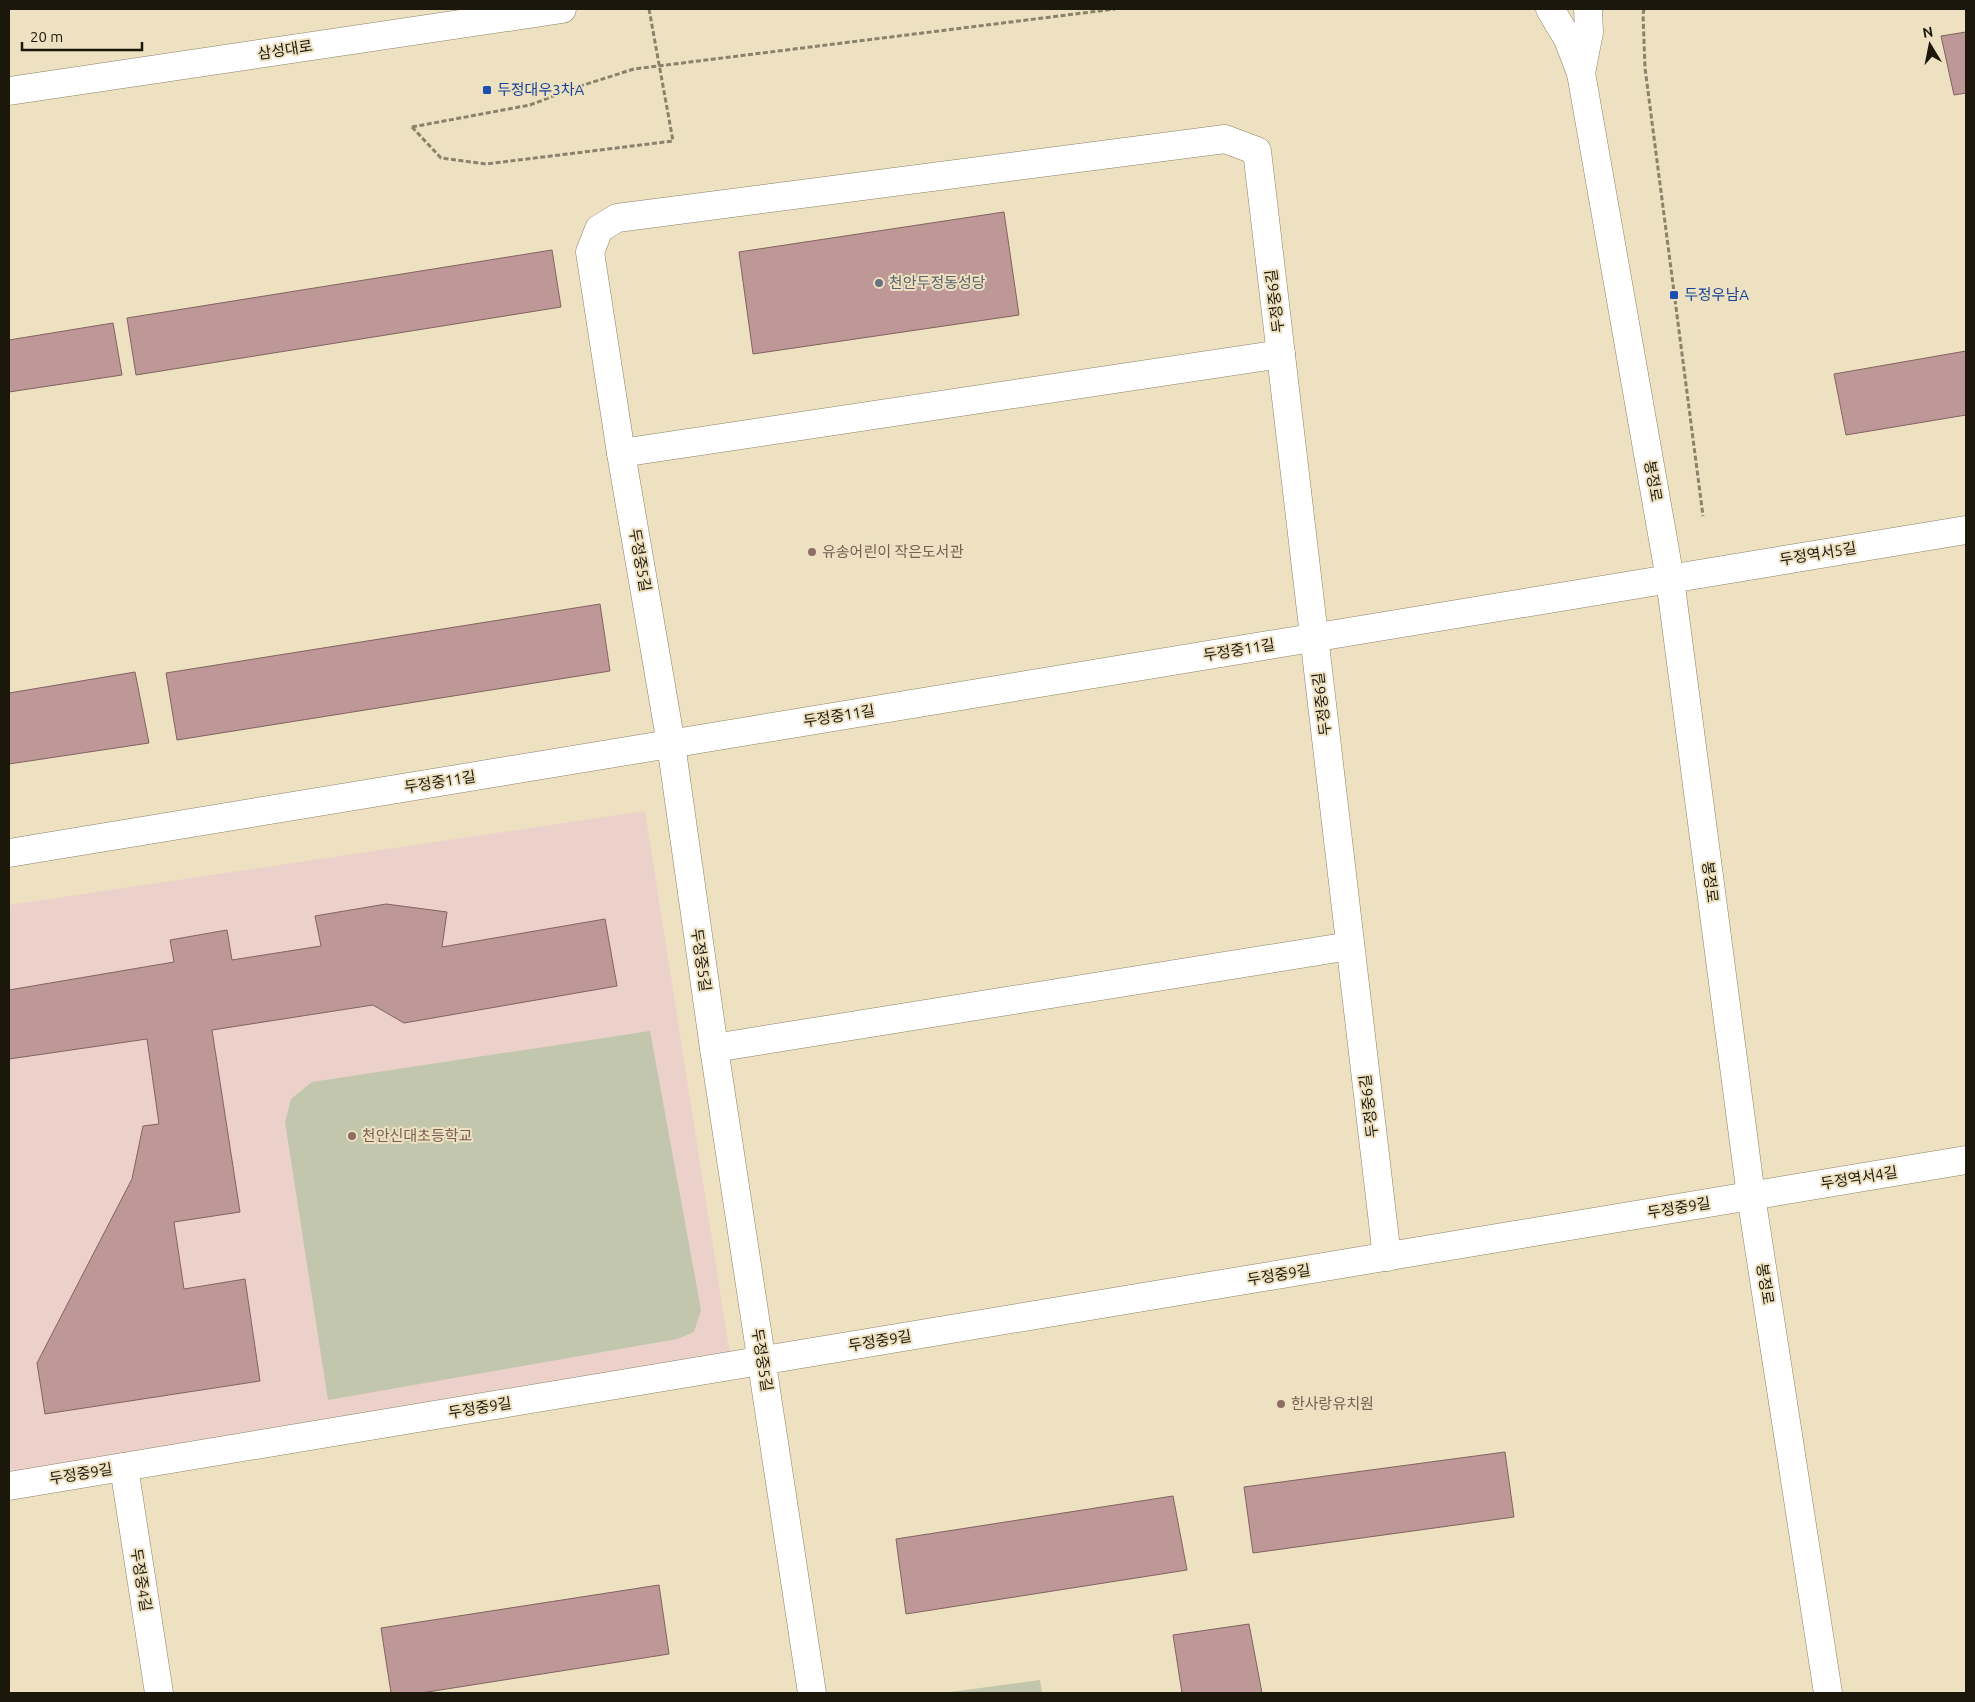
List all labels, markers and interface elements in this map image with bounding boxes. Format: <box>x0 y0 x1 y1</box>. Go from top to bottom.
scale bar <box>22 20 142 52</box>
north arrow <box>1905 20 1955 70</box>
text: N <box>1921 23 1934 41</box>
text: 20 m <box>30 28 63 45</box>
street label: 삼성대로 <box>256 37 314 62</box>
place label: 두정대우3차A <box>497 81 584 98</box>
marker: 두정대우3차A <box>481 84 493 96</box>
street label: 두정중6길 <box>1262 268 1287 334</box>
place label: 천안두정동성당 <box>889 274 986 291</box>
marker: 천안두정동성당 <box>873 277 885 289</box>
place label: 두정우남A <box>1684 286 1749 303</box>
marker: 두정우남A <box>1668 289 1680 301</box>
street label: 봉정로 <box>1642 459 1665 503</box>
street label: 두정중5길 <box>627 527 654 593</box>
street label: 두정역서5길 <box>1778 539 1858 568</box>
place label: 유송어린이 작은도서관 <box>822 543 964 560</box>
marker: 유송어린이 작은도서관 <box>806 546 818 558</box>
street label: 두정중11길 <box>1202 635 1276 664</box>
street label: 두정중6길 <box>1309 671 1334 737</box>
street label: 두정중11길 <box>802 701 876 730</box>
street label: 두정중11길 <box>403 767 477 796</box>
street label: 봉정로 <box>1700 860 1721 904</box>
street label: 두정중5길 <box>689 927 714 993</box>
street label: 두정중6길 <box>1356 1073 1381 1139</box>
place label: 천안신대초등학교 <box>362 1127 472 1144</box>
marker: 천안신대초등학교 <box>346 1130 358 1142</box>
street label: 두정역서4길 <box>1819 1163 1899 1192</box>
street label: 두정중9길 <box>1646 1194 1712 1221</box>
street label: 두정중9길 <box>1246 1261 1312 1288</box>
street label: 봉정로 <box>1754 1262 1777 1306</box>
street label: 두정중5길 <box>749 1327 776 1393</box>
street label: 두정중9길 <box>847 1327 913 1354</box>
street label: 두정중9길 <box>447 1394 513 1421</box>
place label: 한사랑유치원 <box>1291 1395 1374 1412</box>
marker: 한사랑유치원 <box>1275 1398 1287 1410</box>
street label: 두정중9길 <box>48 1460 114 1487</box>
street label: 두정중4길 <box>128 1547 155 1613</box>

